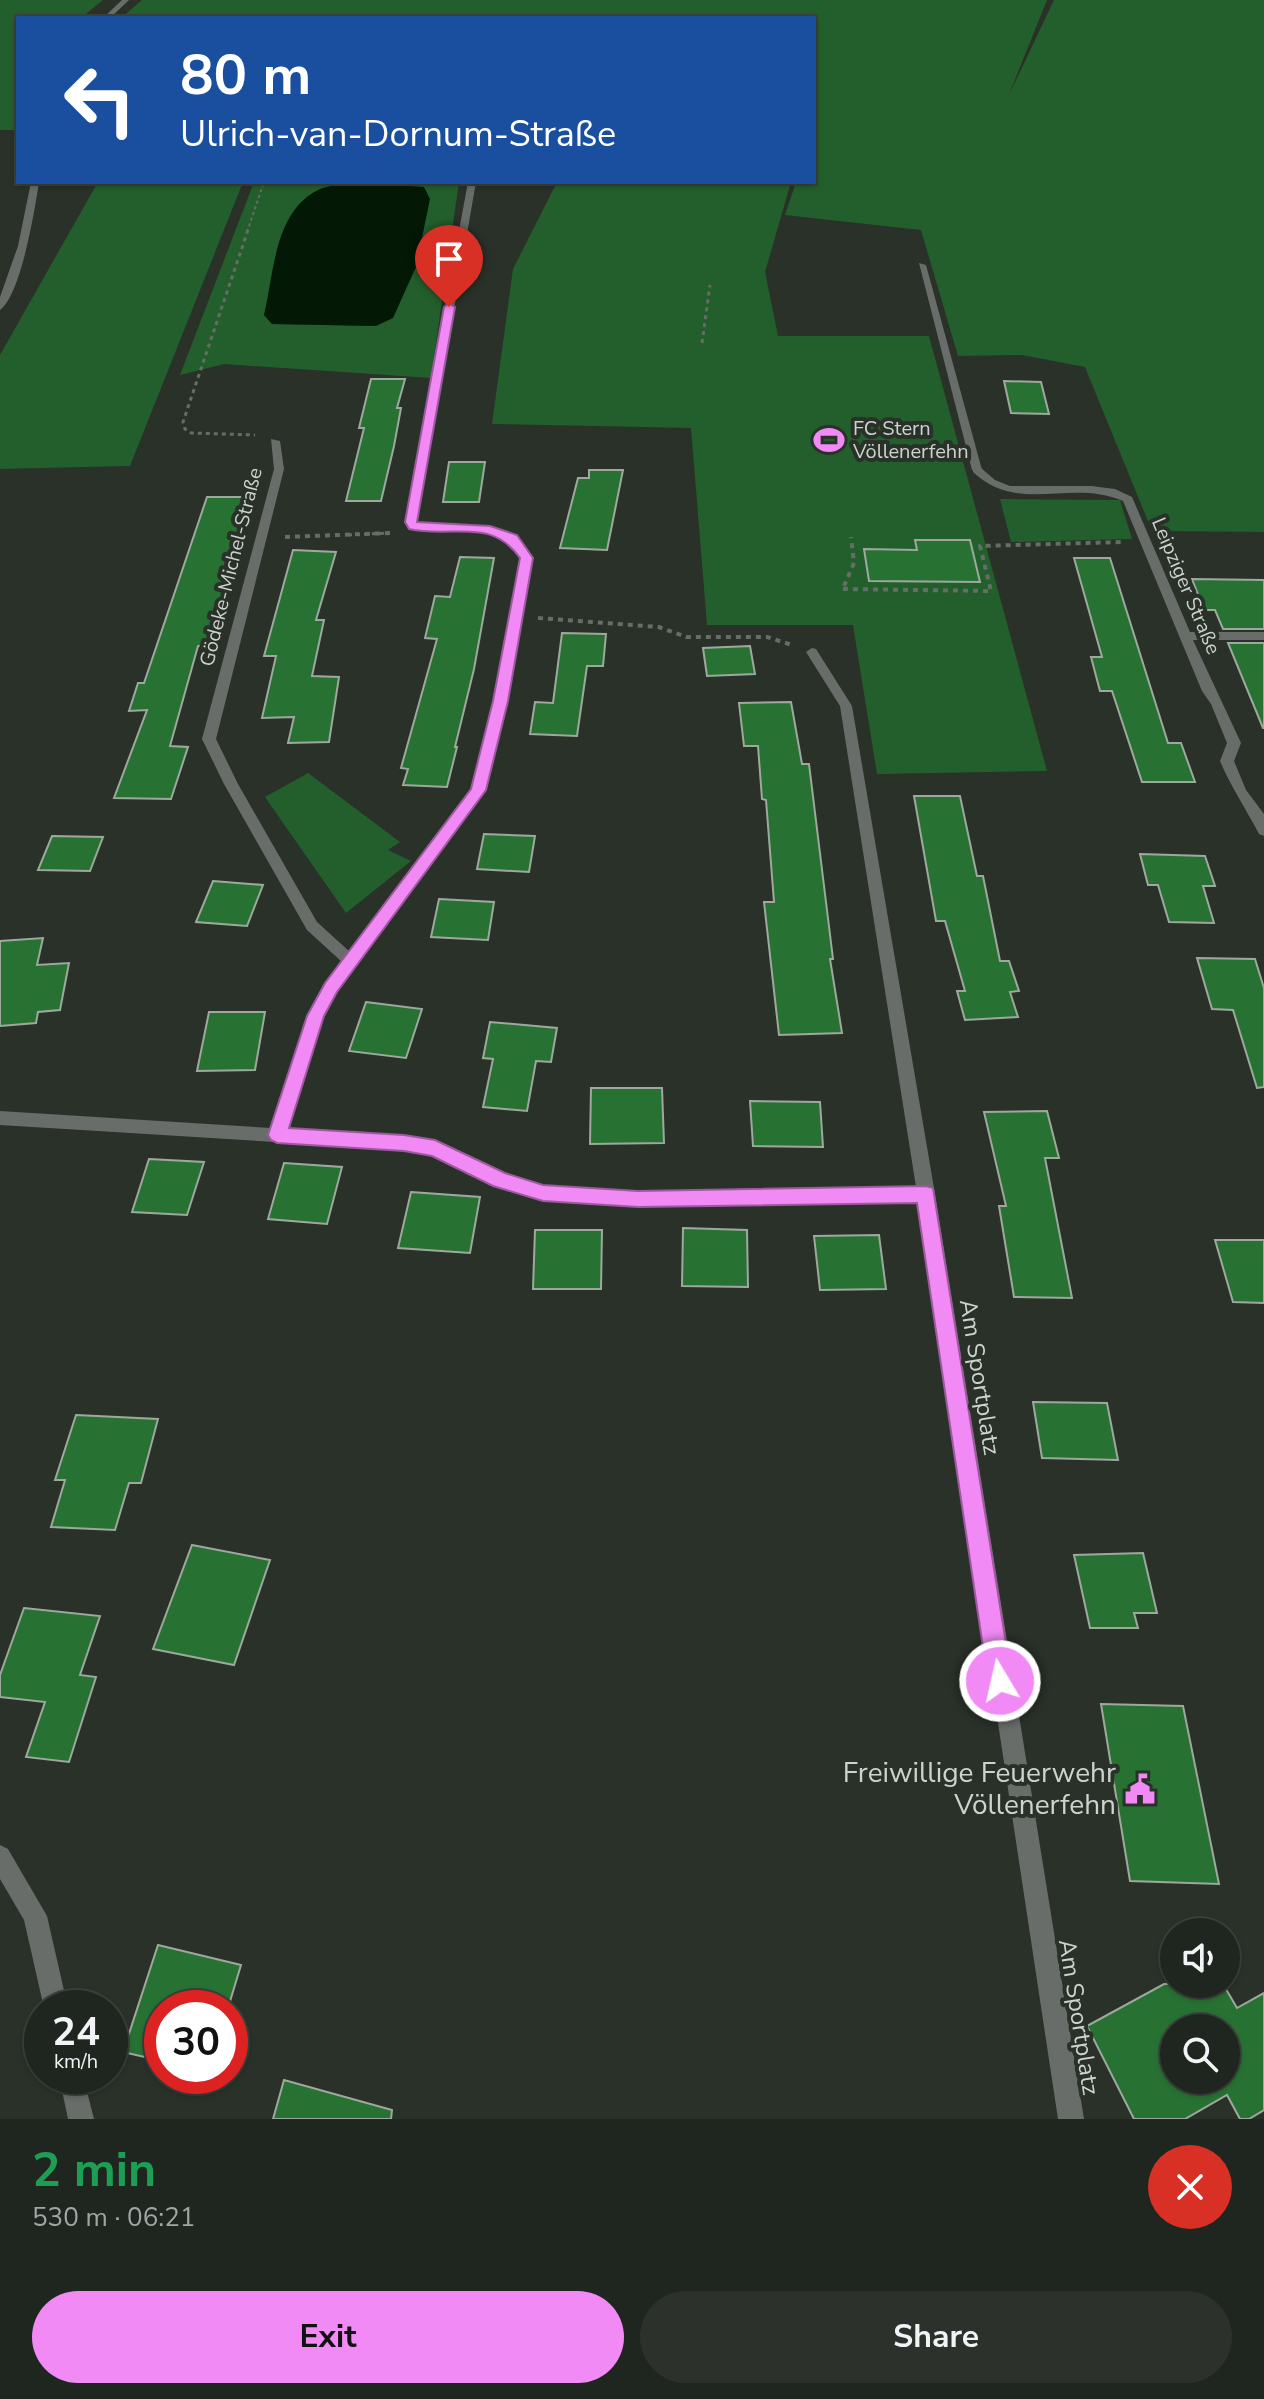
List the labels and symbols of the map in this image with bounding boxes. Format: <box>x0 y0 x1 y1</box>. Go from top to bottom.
pin <box>415 225 483 307</box>
place label: FC Stern Völlenerfehn <box>852 415 969 465</box>
sports icon: FC Stern Völlenerfehn <box>812 423 846 457</box>
street label: Gödeke-Michel-Straße <box>193 465 269 669</box>
street label: Leipziger Straße <box>1145 514 1227 658</box>
street label: Am Sportplatz <box>952 1297 1008 1457</box>
position arrow <box>958 1639 1042 1723</box>
place label: Freiwillige Feuerwehr Völlenerfehn <box>843 1754 1116 1824</box>
public building icon: Freiwillige Feuerwehr Völlenerfehn <box>1123 1772 1157 1806</box>
street label: Am Sportplatz <box>1051 1937 1107 2097</box>
speed limit sign: 30 <box>144 1990 248 2094</box>

